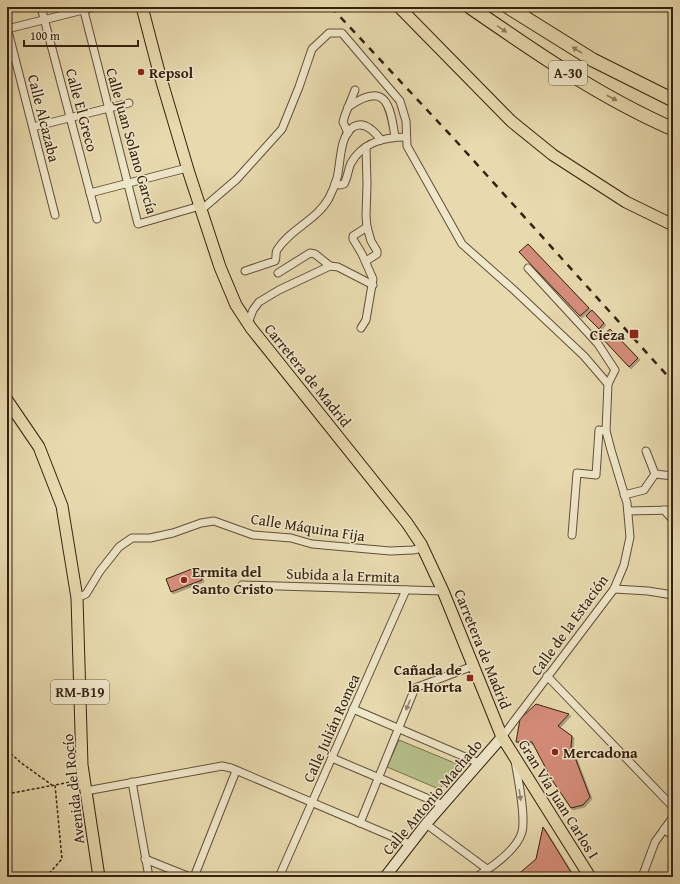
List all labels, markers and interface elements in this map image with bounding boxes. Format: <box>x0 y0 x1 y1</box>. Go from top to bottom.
scale bar <box>24 22 138 48</box>
one-way arrow <box>497 25 507 33</box>
text: 100 m <box>30 27 60 44</box>
one-way arrow <box>572 46 582 54</box>
road number: A-30 <box>549 61 587 85</box>
place label: Repsol <box>149 62 194 83</box>
street label: Calle Juan Solano García <box>101 65 163 217</box>
street label: Calle El Greco <box>61 66 103 154</box>
marker: Repsol <box>136 67 146 77</box>
street label: Calle Alcazaba <box>23 72 65 164</box>
one-way arrow <box>606 94 618 101</box>
street label: Carretera de Madrid <box>260 319 356 431</box>
place label: Cieza <box>590 324 625 345</box>
marker: Cieza <box>628 328 640 340</box>
street label: Calle Máquina Fija <box>250 508 366 546</box>
place label: Ermita del Santo Cristo <box>192 561 274 599</box>
street label: Subida a la Ermita <box>286 563 400 587</box>
street label: Calle de la Estación <box>525 570 613 680</box>
marker: Ermita del Santo Cristo <box>179 575 189 585</box>
street label: Carretera de Madrid <box>449 586 517 712</box>
place label: Cañada de la Horta <box>394 659 462 697</box>
street label: Calle Julián Romea <box>298 670 364 786</box>
marker: Cañada de la Horta <box>465 673 475 683</box>
road number: RM-B19 <box>51 680 109 704</box>
one-way arrow <box>404 699 410 711</box>
street label: Avenida del Rocío <box>57 732 89 845</box>
street label: Calle Antonio Machado <box>377 734 487 859</box>
street label: Gran Vía Juan Carlos I <box>514 735 604 863</box>
place label: Mercadona <box>563 742 638 763</box>
marker: Mercadona <box>550 747 560 757</box>
one-way arrow <box>517 789 523 802</box>

